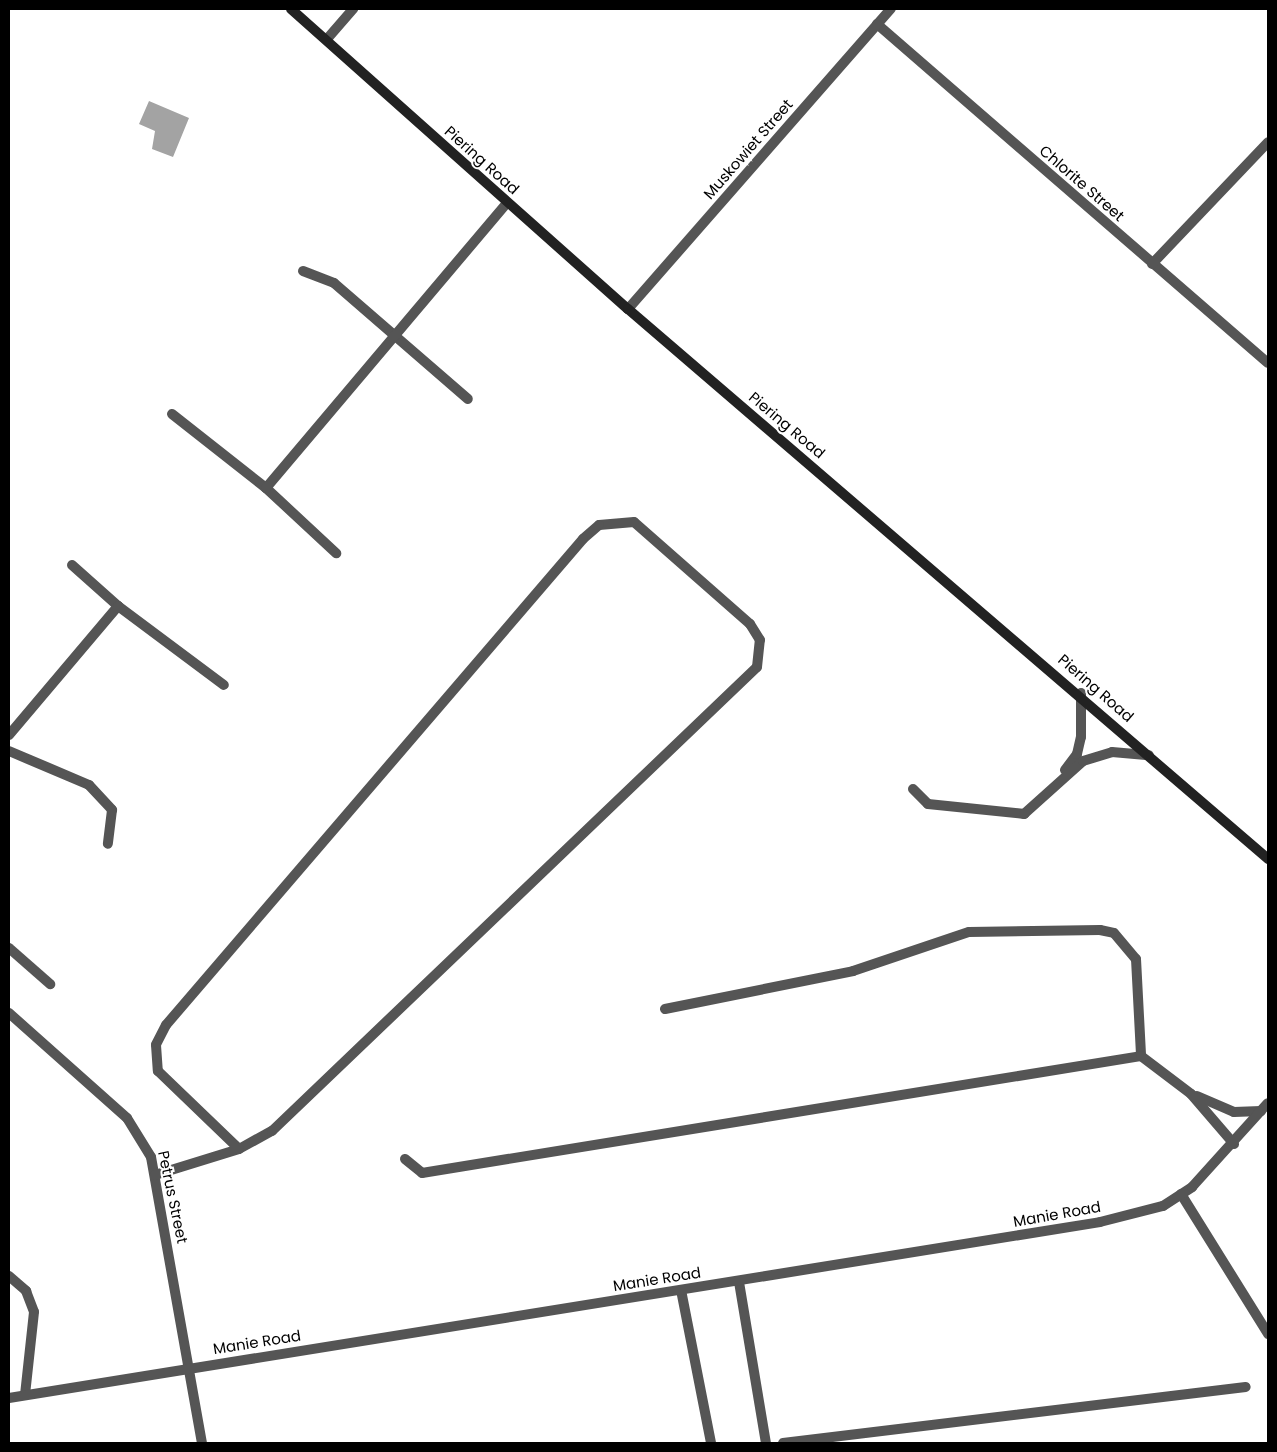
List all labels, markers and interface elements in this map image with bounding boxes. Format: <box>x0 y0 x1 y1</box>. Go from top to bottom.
street label: Muskowiet Street <box>700 95 796 203</box>
street label: Piering Road <box>441 122 523 198</box>
street label: Chlorite Street <box>1036 141 1128 225</box>
street label: Piering Road <box>745 388 829 462</box>
street label: Piering Road <box>1055 650 1137 726</box>
street label: Petrus Street <box>154 1149 192 1245</box>
street label: Manie Road <box>1012 1197 1102 1231</box>
street label: Manie Road <box>612 1263 702 1295</box>
street label: Manie Road <box>212 1326 302 1358</box>

